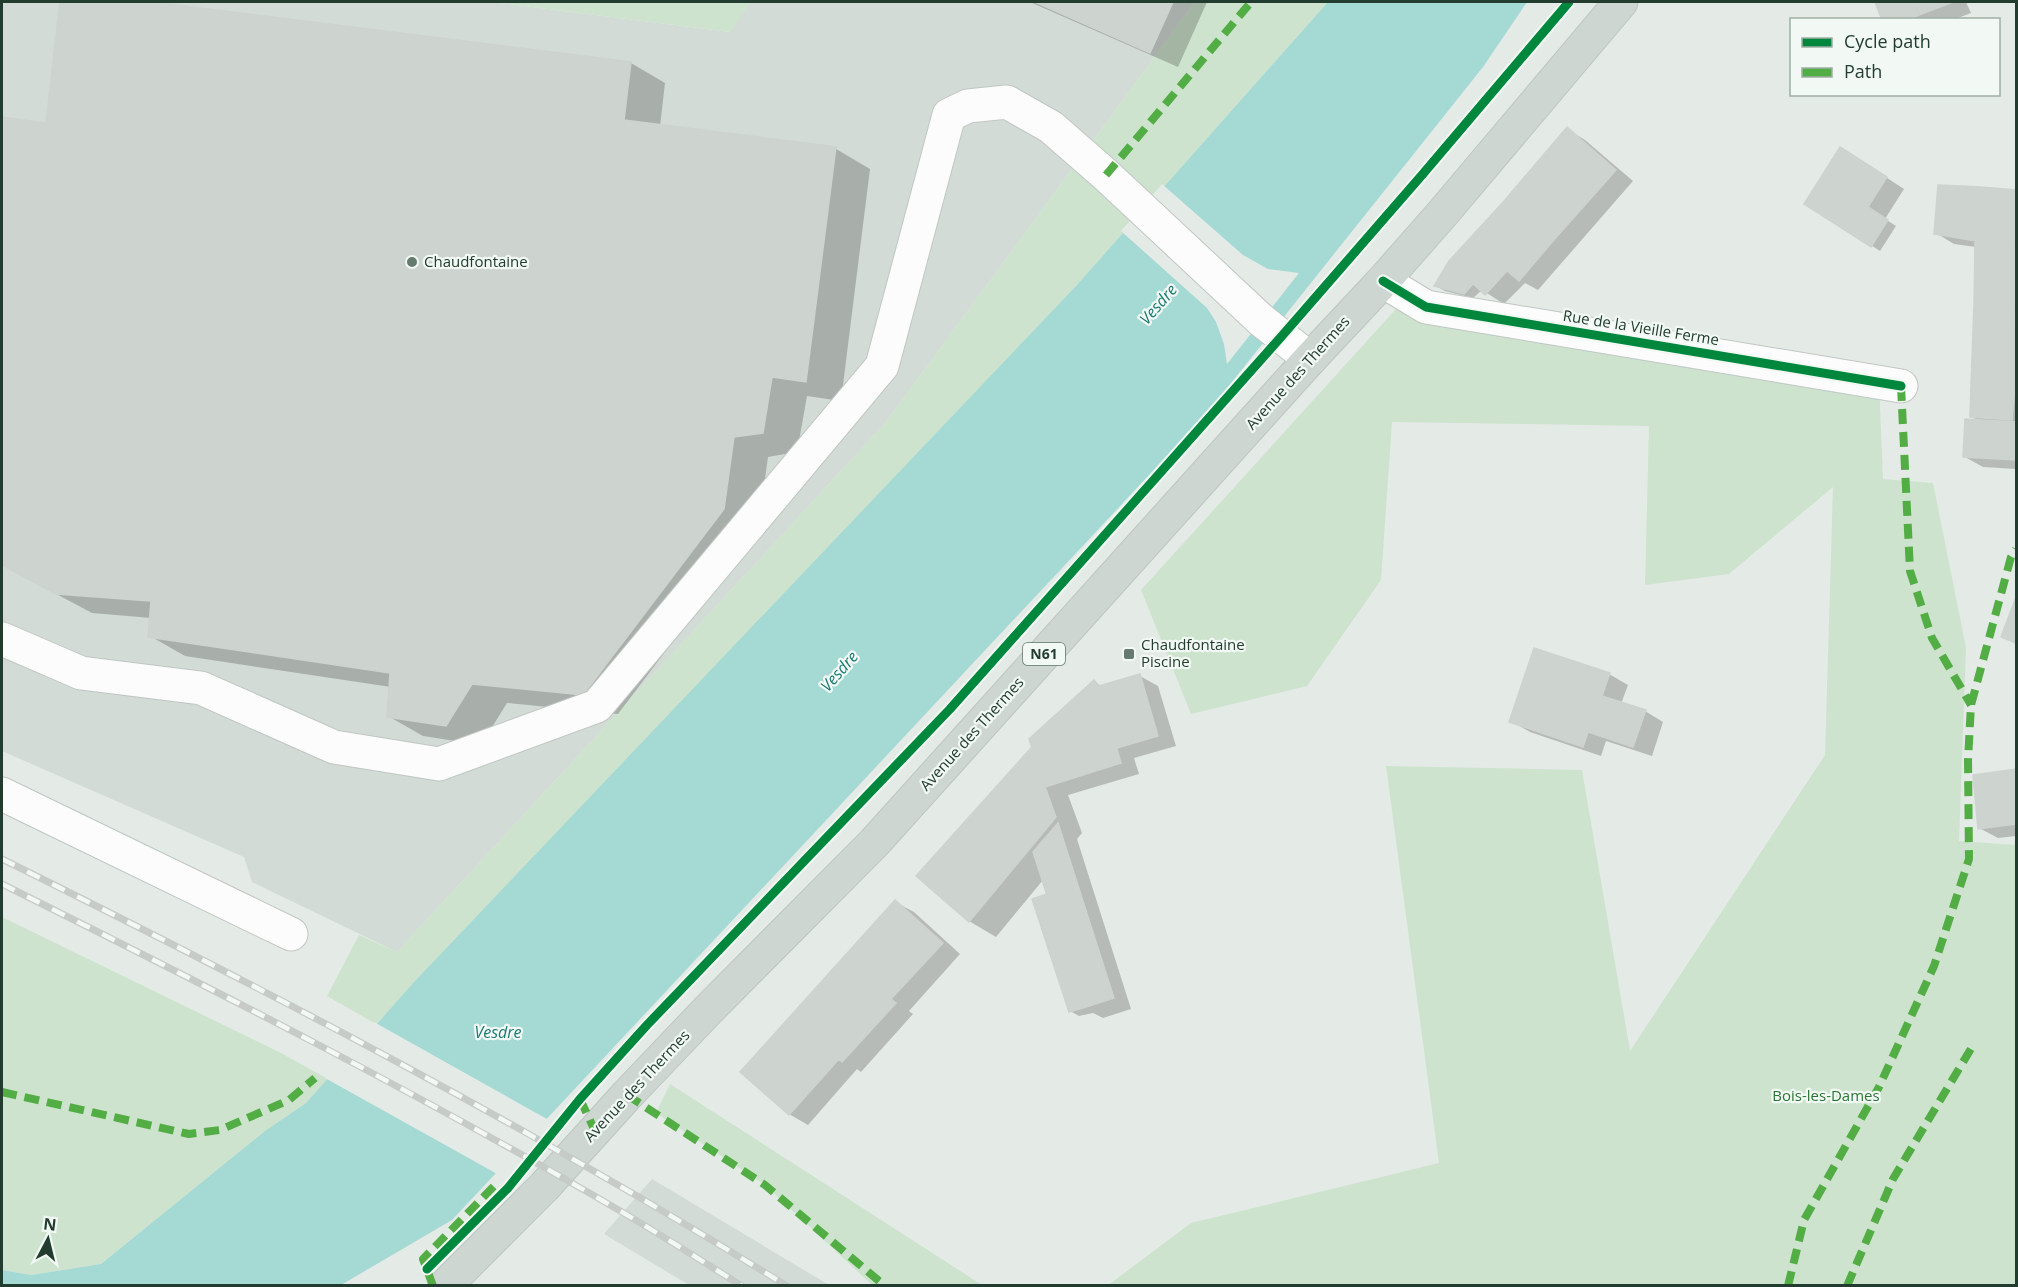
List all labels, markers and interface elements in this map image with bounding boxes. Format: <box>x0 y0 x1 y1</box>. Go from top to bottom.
legend <box>1790 18 2000 96</box>
text: Cycle path <box>1844 29 1931 53</box>
text: Path <box>1844 59 1882 83</box>
place label: Chaudfontaine <box>424 251 528 271</box>
marker: Chaudfontaine <box>405 255 419 269</box>
water label: Vesdre <box>1134 279 1182 329</box>
street label: Rue de la Vieille Ferme <box>1562 305 1721 349</box>
street label: Avenue des Thermes <box>1241 311 1354 433</box>
place label: Chaudfontaine Piscine <box>1141 634 1245 671</box>
road number: N61 <box>1023 643 1065 665</box>
water label: Vesdre <box>815 646 863 696</box>
marker: Chaudfontaine Piscine <box>1122 647 1136 661</box>
street label: Avenue des Thermes <box>915 672 1028 794</box>
water label: Vesdre <box>474 1021 522 1043</box>
street label: Avenue des Thermes <box>579 1025 693 1146</box>
park label: Bois-les-Dames <box>1772 1085 1880 1105</box>
north arrow <box>18 1209 78 1269</box>
text: N <box>42 1212 58 1236</box>

